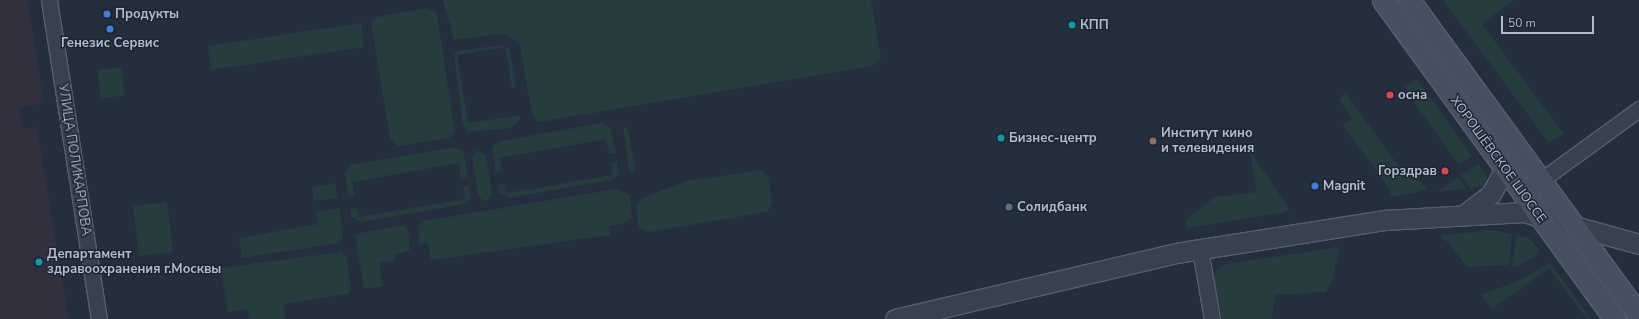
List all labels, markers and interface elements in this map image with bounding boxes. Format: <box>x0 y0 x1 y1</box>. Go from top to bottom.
place label: Продукты <box>115 6 179 22</box>
scale bar <box>1503 8 1596 34</box>
marker: Продукты <box>102 9 112 19</box>
text: 50 m <box>1508 15 1536 31</box>
place label: КПП <box>1080 17 1109 33</box>
marker: КПП <box>1067 20 1077 30</box>
marker: Генезис Сервис <box>105 24 115 34</box>
place label: Генезис Сервис <box>61 35 159 51</box>
street label: УЛИЦА ПОЛИКАРПОВА <box>54 83 94 237</box>
place label: осна <box>1398 87 1427 103</box>
marker: осна <box>1385 90 1395 100</box>
street label: ХОРОШЁВСКОЕ ШОССЕ <box>1447 94 1549 226</box>
place label: Институт кино и телевидения <box>1161 126 1254 157</box>
place label: Бизнес-центр <box>1009 130 1097 146</box>
marker: Бизнес-центр <box>996 133 1006 143</box>
marker: Институт кино и телевидения <box>1148 136 1158 146</box>
place label: Горздрав <box>1378 163 1437 179</box>
marker: Горздрав <box>1440 166 1450 176</box>
place label: Magnit <box>1323 178 1365 194</box>
marker: Magnit <box>1310 181 1320 191</box>
place label: Солидбанк <box>1017 199 1087 215</box>
marker: Солидбанк <box>1004 202 1014 212</box>
place label: Департамент здравоохранения г.Москвы <box>47 247 221 278</box>
marker: Департамент здравоохранения г.Москвы <box>34 257 44 267</box>

